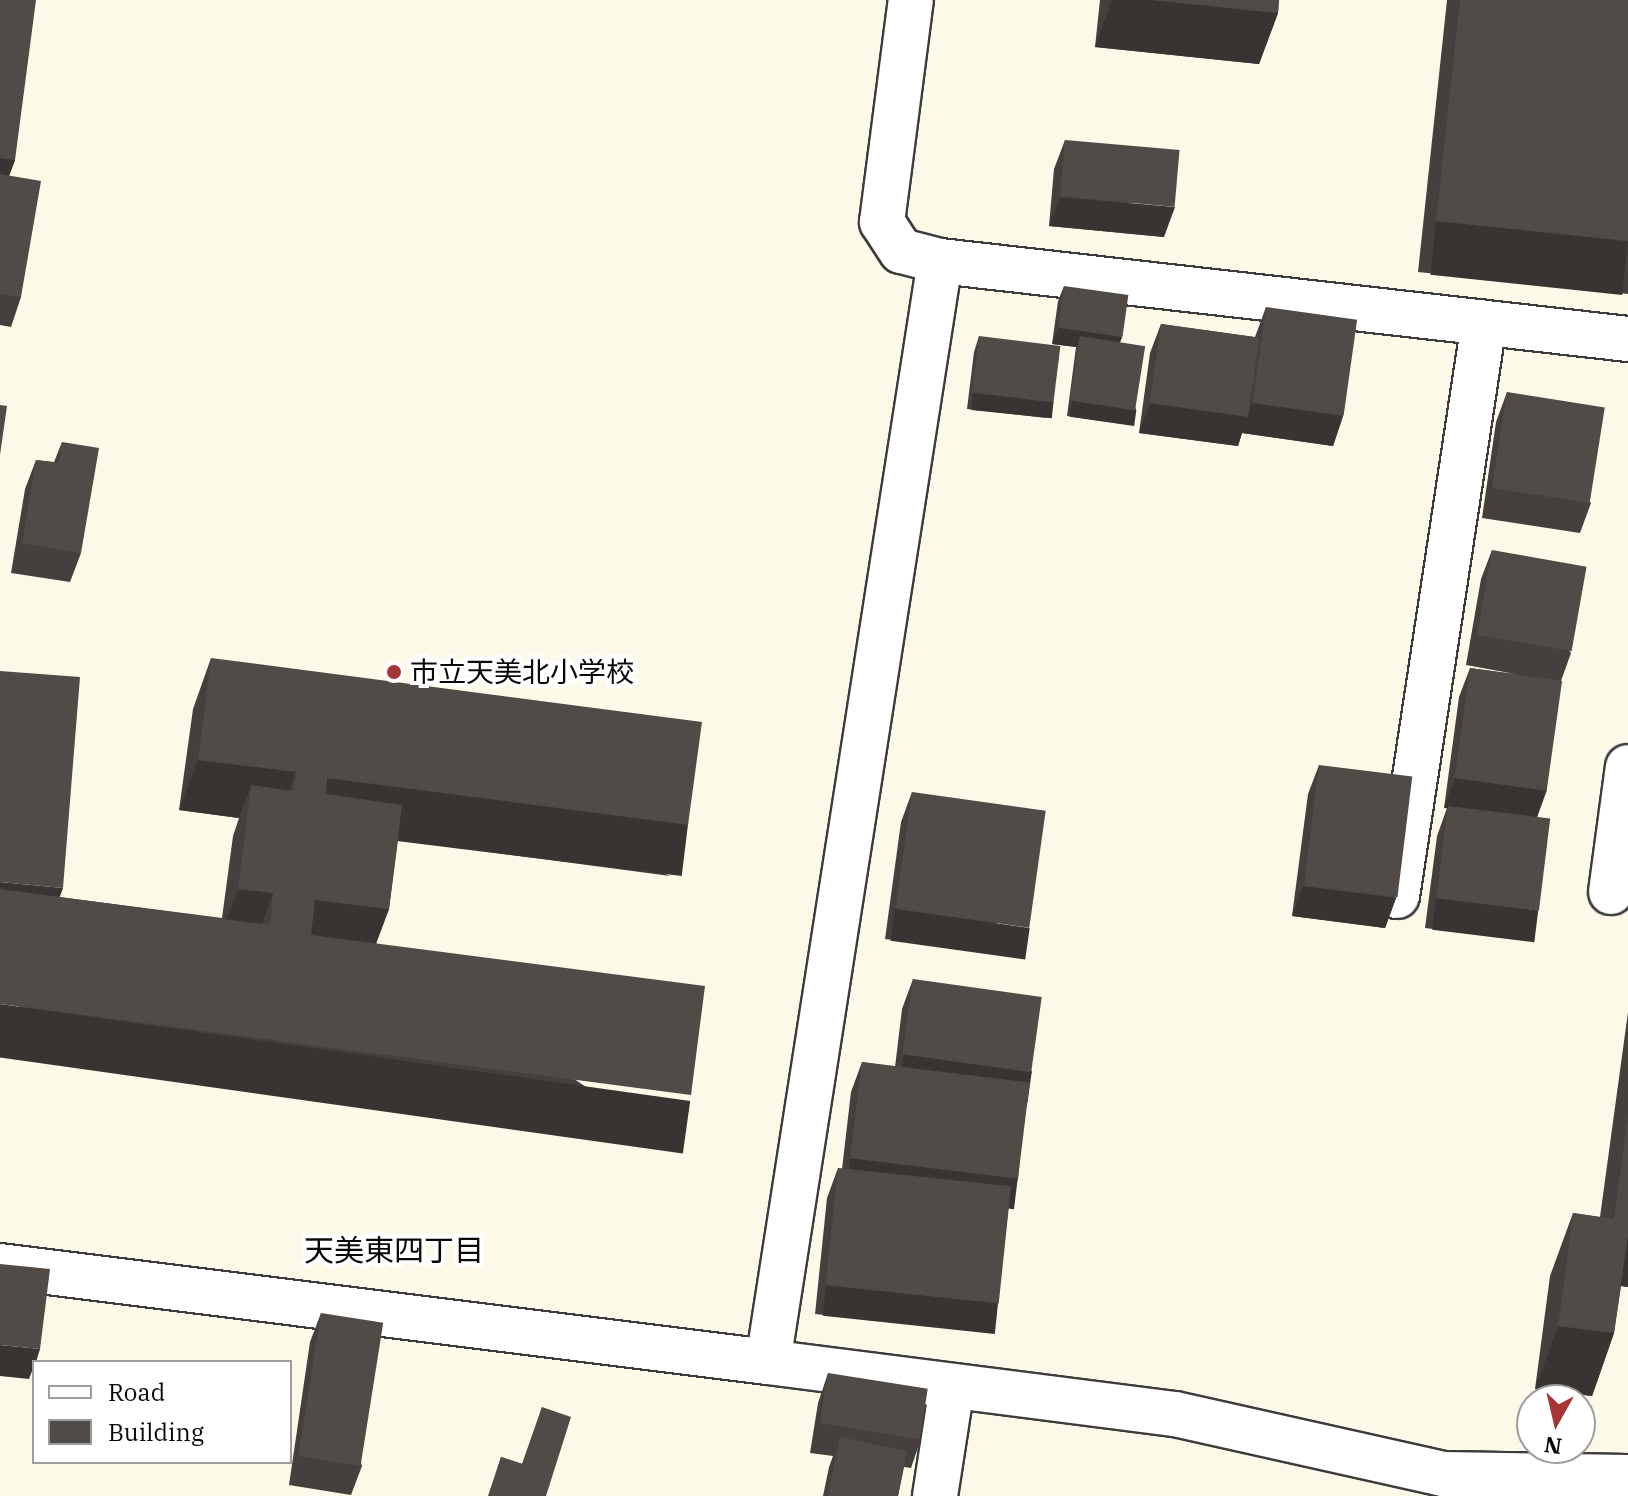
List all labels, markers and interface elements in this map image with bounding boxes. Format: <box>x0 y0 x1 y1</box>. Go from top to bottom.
place label: 市立天美北小学校 <box>410 655 634 689</box>
marker: 市立天美北小学校 <box>385 663 403 681</box>
district label: 天美東四丁目 <box>304 1232 484 1268</box>
legend <box>32 1360 292 1464</box>
text: Road <box>108 1376 165 1408</box>
north arrow <box>1516 1384 1596 1464</box>
text: Building <box>108 1416 204 1448</box>
text: N <box>1542 1431 1564 1462</box>

